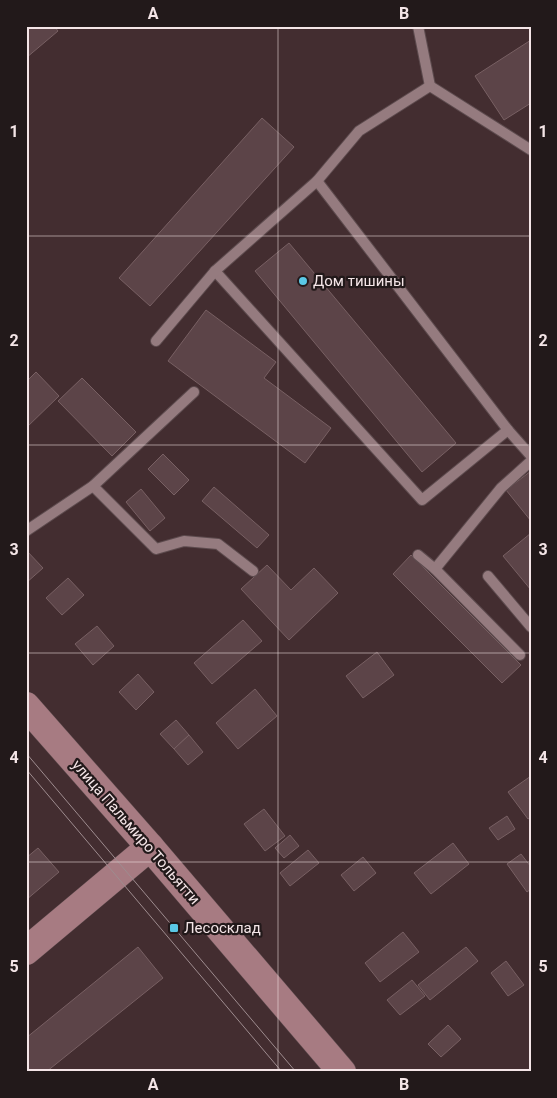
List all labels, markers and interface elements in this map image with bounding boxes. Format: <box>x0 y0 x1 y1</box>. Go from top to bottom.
text: A <box>148 4 159 23</box>
text: B <box>399 4 409 23</box>
text: 1 <box>9 122 19 141</box>
text: 1 <box>538 122 548 141</box>
place label: Дом тишины <box>313 272 405 290</box>
marker: Дом тишины <box>297 275 309 287</box>
text: 2 <box>9 331 19 350</box>
text: 2 <box>538 331 548 350</box>
text: 3 <box>9 540 19 559</box>
text: 3 <box>538 540 548 559</box>
text: 4 <box>9 748 19 767</box>
text: 4 <box>538 748 548 767</box>
street label: улица Пальмиро Тольятти <box>68 756 204 908</box>
place label: Лесосклад <box>184 919 261 937</box>
marker: Лесосклад <box>168 922 180 934</box>
text: 5 <box>9 957 19 976</box>
text: 5 <box>538 957 548 976</box>
text: A <box>148 1075 159 1094</box>
text: B <box>399 1075 409 1094</box>

